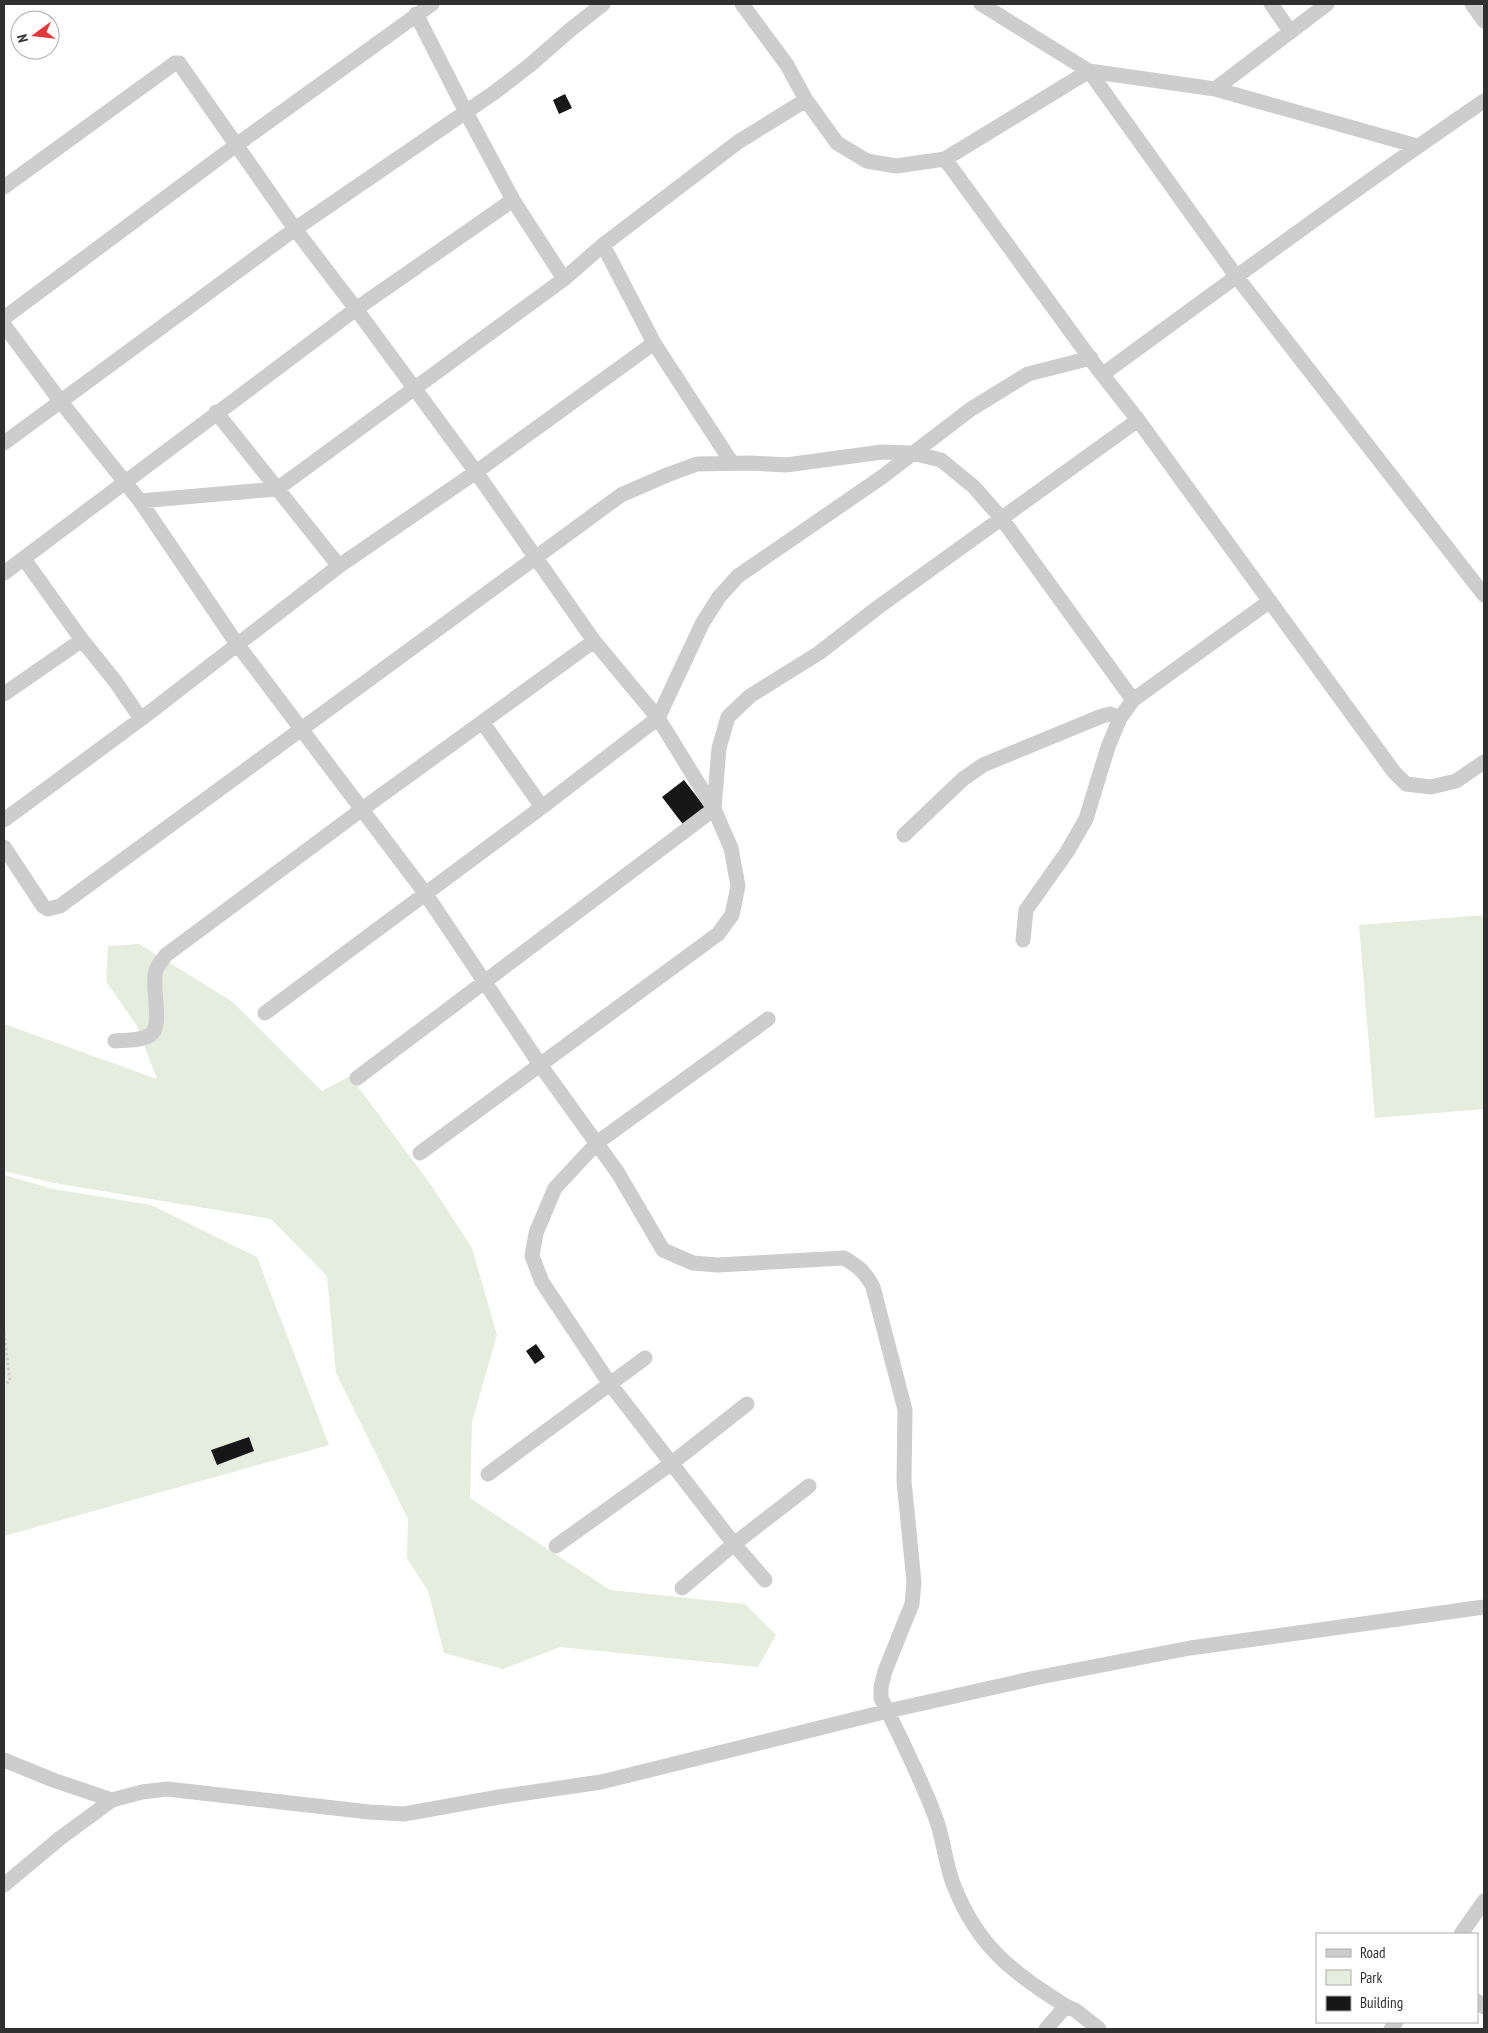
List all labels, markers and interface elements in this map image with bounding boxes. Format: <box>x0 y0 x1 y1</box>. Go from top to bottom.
north arrow <box>10 10 60 60</box>
text: N <box>13 32 32 44</box>
legend <box>1316 1933 1478 2023</box>
text: Road <box>1360 1943 1386 1962</box>
text: Park <box>1360 1968 1382 1987</box>
text: Building <box>1360 1993 1403 2012</box>

